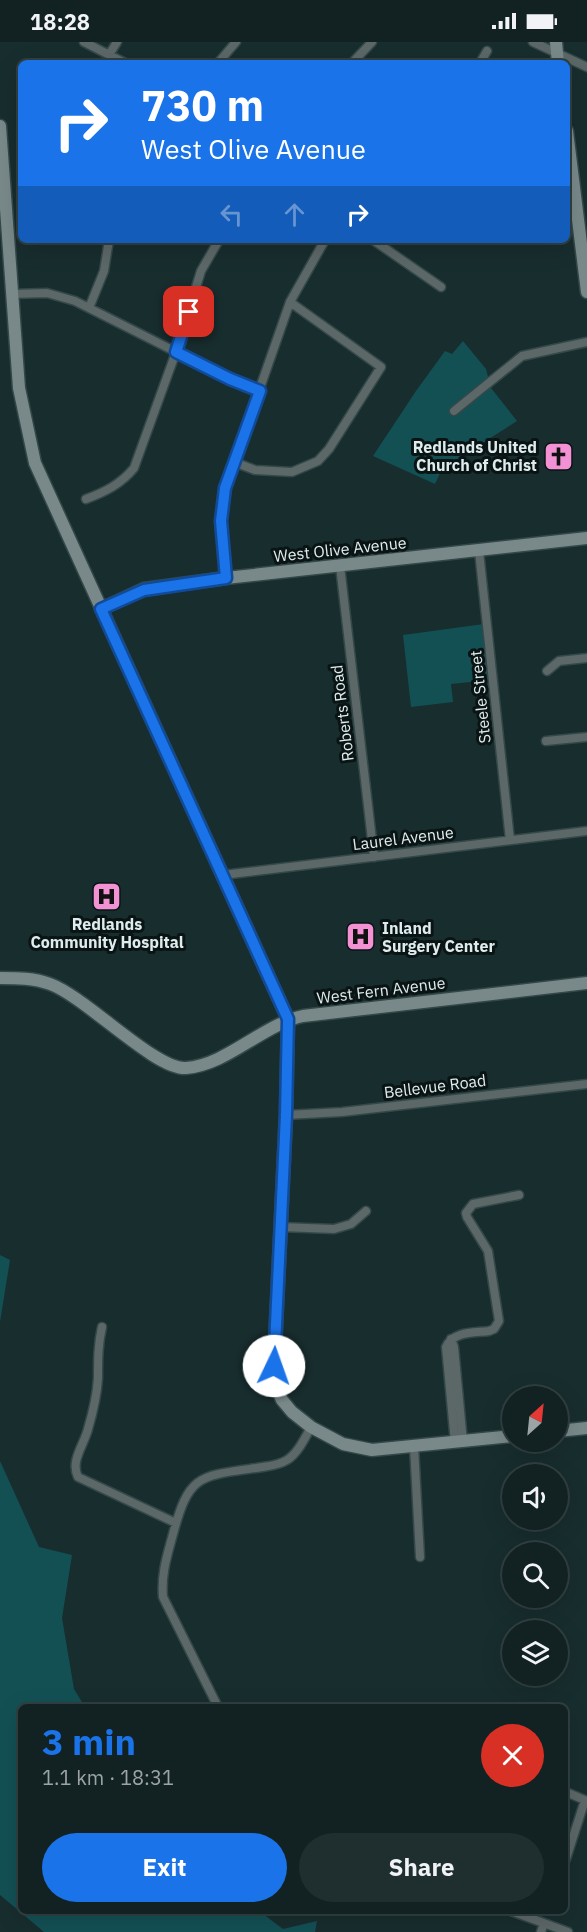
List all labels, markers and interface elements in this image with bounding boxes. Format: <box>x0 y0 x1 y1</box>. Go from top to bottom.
text: 18:28 <box>30 7 90 36</box>
text: 730 m <box>141 78 264 133</box>
icon: right <box>42 84 120 162</box>
text: West Olive Avenue <box>141 131 366 166</box>
icon: left <box>215 198 248 231</box>
icon: ahead <box>278 198 311 231</box>
icon: right <box>341 198 374 231</box>
pin <box>163 286 214 337</box>
icon: arrive <box>172 295 205 328</box>
place label: Redlands United Church of Christ <box>413 437 537 475</box>
church icon: Redlands United Church of Christ <box>542 440 574 472</box>
street label: West Olive Avenue <box>273 532 408 566</box>
street label: Steele Street <box>465 650 495 744</box>
street label: Roberts Road <box>326 664 358 762</box>
street label: Laurel Avenue <box>351 822 455 854</box>
hospital icon: Redlands Community Hospital <box>91 880 123 912</box>
place label: Redlands Community Hospital <box>30 914 184 952</box>
place label: Inland Surgery Center <box>382 918 495 956</box>
hospital icon: Inland Surgery Center <box>345 921 377 953</box>
street label: West Fern Avenue <box>316 972 447 1008</box>
street label: Bellevue Road <box>383 1070 487 1102</box>
position arrow <box>242 1334 306 1398</box>
north arrow <box>502 1386 568 1452</box>
map controls <box>502 1386 568 1686</box>
button: sound <box>502 1464 568 1530</box>
button: search <box>502 1542 568 1608</box>
button: layers <box>502 1620 568 1686</box>
text: 3 min <box>42 1718 136 1765</box>
button: close <box>481 1724 544 1787</box>
text: 1.1 km · 18:31 <box>42 1764 174 1791</box>
button: Exit <box>42 1833 287 1902</box>
button: Share <box>299 1833 544 1902</box>

